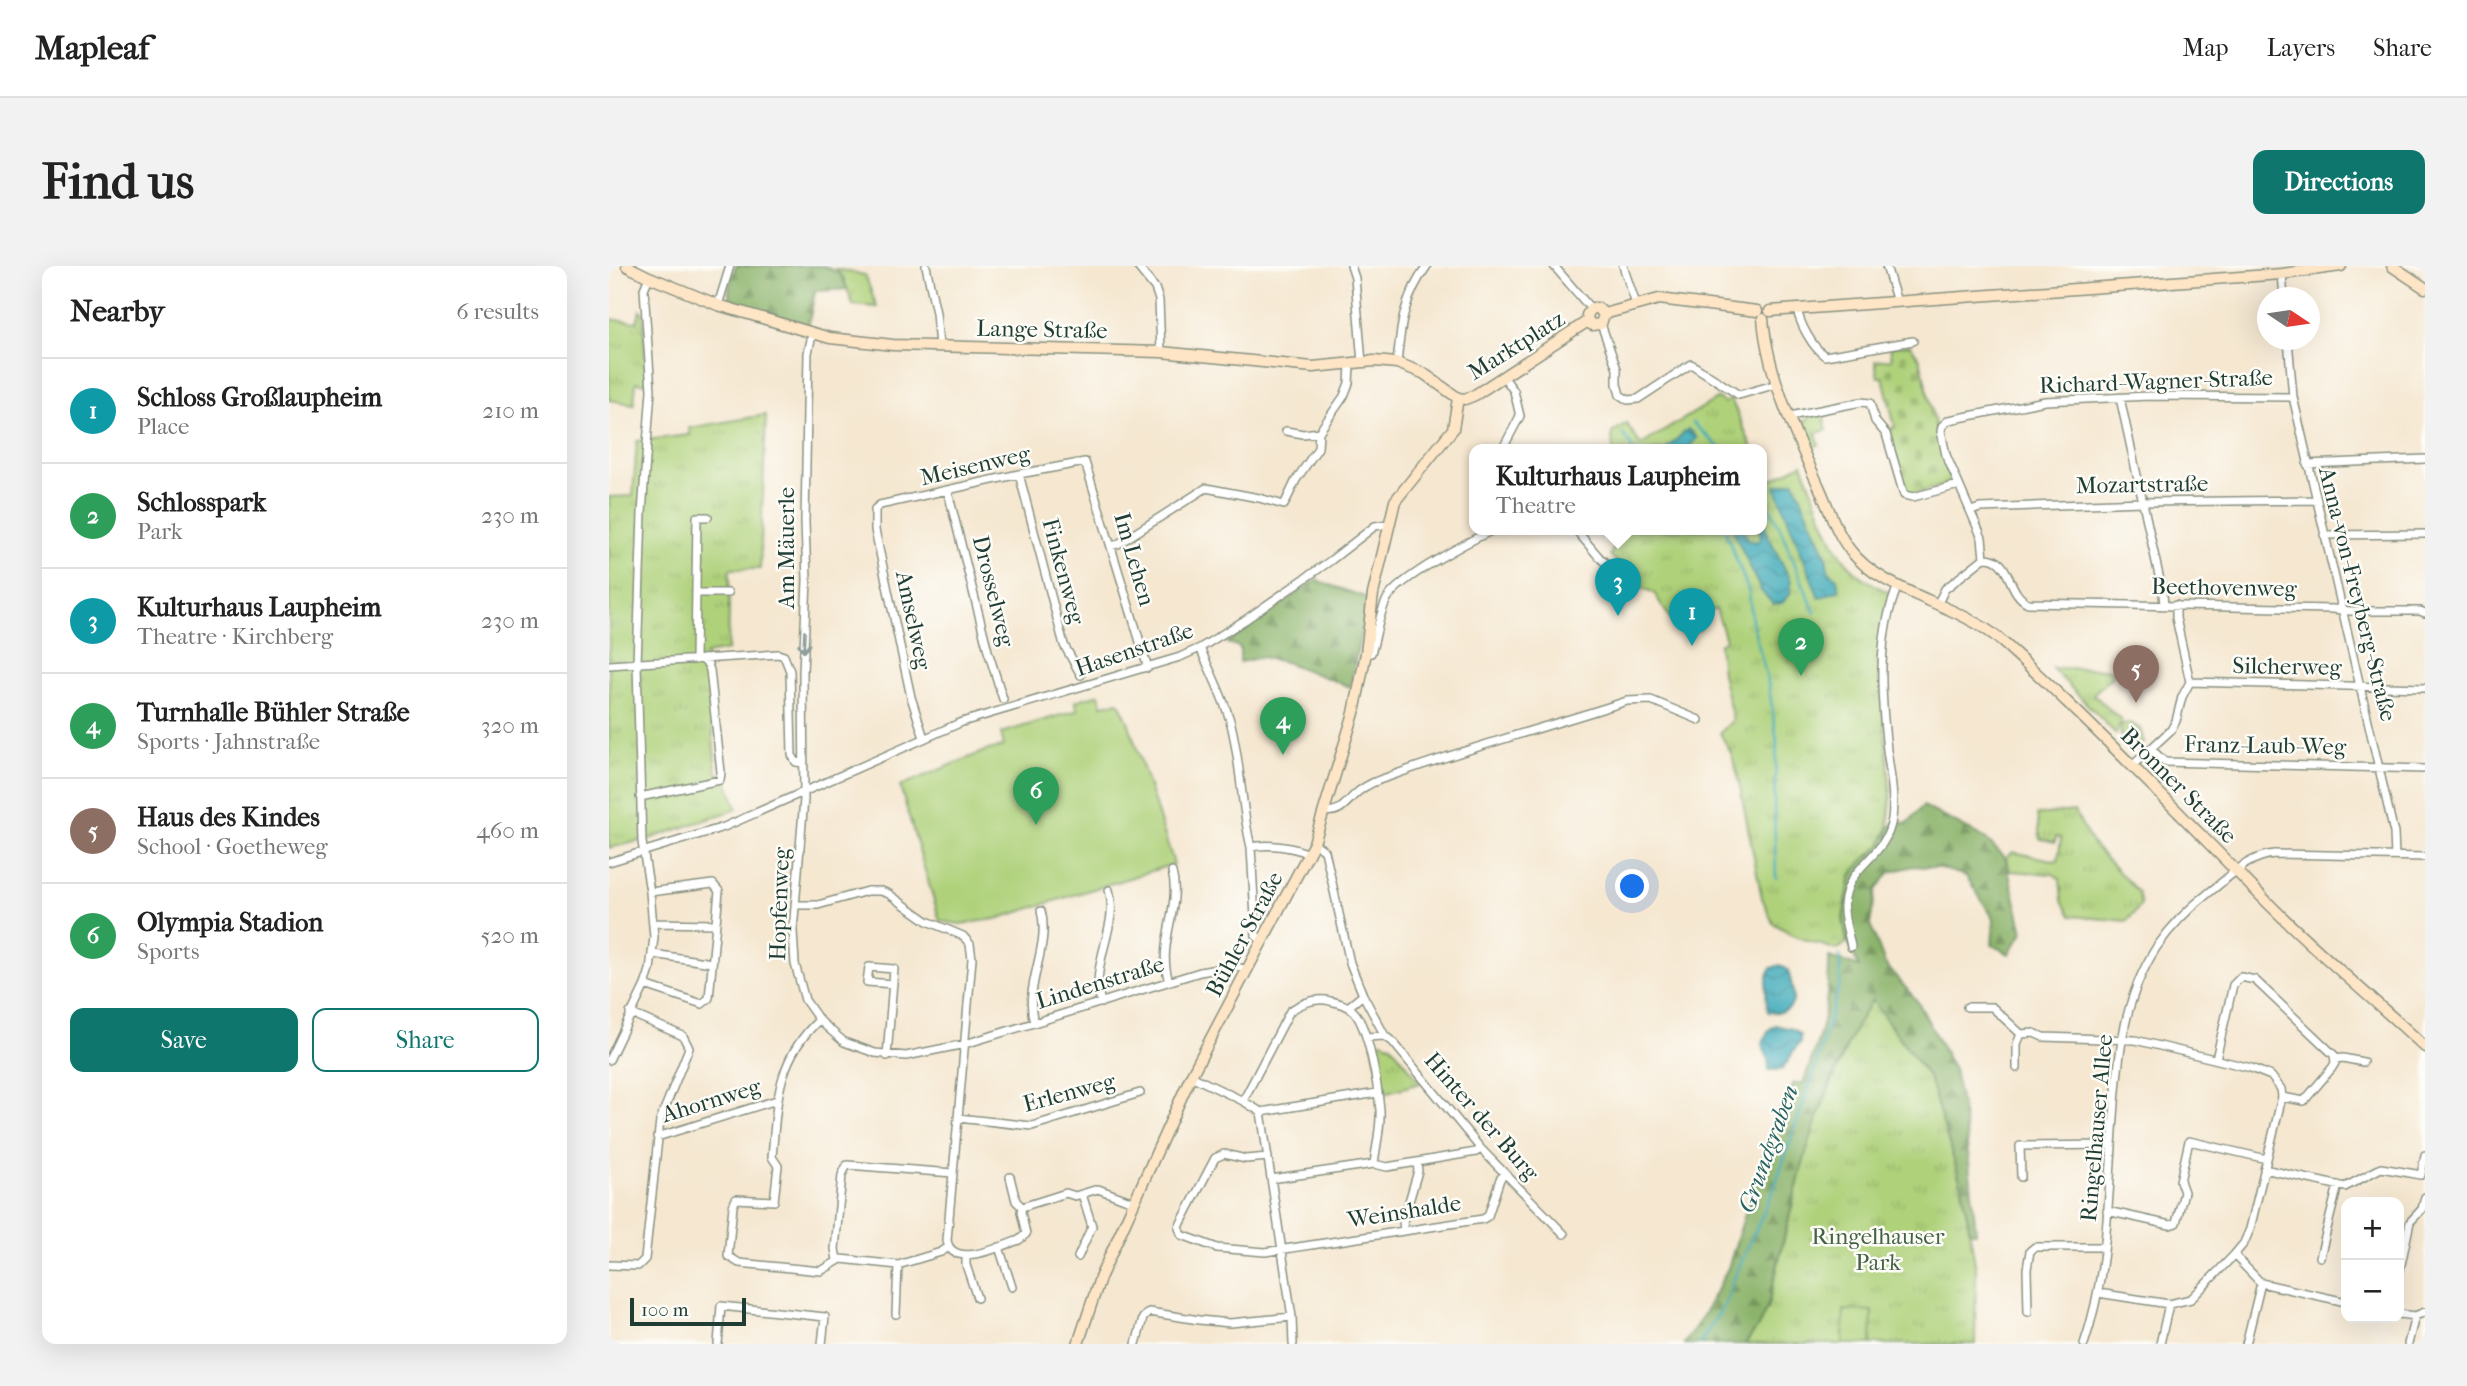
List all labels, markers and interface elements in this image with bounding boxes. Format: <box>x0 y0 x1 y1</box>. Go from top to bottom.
text: Mapleaf <box>35 29 149 68</box>
text: Map <box>2183 34 2229 62</box>
text: Layers <box>2267 34 2335 62</box>
text: Share <box>2373 34 2432 62</box>
button: Directions <box>2253 150 2425 214</box>
text: Find us <box>42 153 194 211</box>
north arrow <box>2257 287 2320 350</box>
text: Nearby <box>70 294 165 329</box>
text: 6 results <box>456 298 539 325</box>
street label: Marktplatz <box>1463 305 1570 386</box>
street label: Lange Straße <box>976 315 1108 344</box>
street label: Richard-Wagner-Straße <box>2039 364 2273 399</box>
text: Schloss Großlaupheim <box>137 382 382 413</box>
text: 1 <box>89 397 97 424</box>
text: 210 m <box>482 397 539 424</box>
text: Place <box>137 413 189 440</box>
street label: Meisenweg <box>917 440 1033 491</box>
popup <box>1469 444 1767 535</box>
text: Kulturhaus Laupheim <box>1496 461 1740 492</box>
street label: Anna-von-Freyberg-Straße <box>2313 463 2402 724</box>
street label: Mozartstraße <box>2076 470 2208 499</box>
text: Schlosspark <box>137 487 266 518</box>
street label: Am Mäuerle <box>773 487 800 610</box>
text: Theatre <box>1496 492 1576 519</box>
text: 2 <box>87 502 99 529</box>
text: 230 m <box>481 502 539 529</box>
street label: Im Lehen <box>1108 509 1161 610</box>
street label: Finkenweg <box>1036 515 1091 628</box>
text: Park <box>137 518 183 545</box>
street label: Drosselweg <box>967 533 1021 650</box>
pin: 3 <box>1595 558 1641 616</box>
street label: Amselweg <box>890 567 937 673</box>
street label: Beethovenweg <box>2151 573 2298 602</box>
pin: 1 <box>1669 588 1715 646</box>
text: Kulturhaus Laupheim <box>137 592 381 623</box>
text: 3 <box>88 607 98 634</box>
text: 230 m <box>481 607 539 634</box>
street label: Hasenstraße <box>1072 617 1197 682</box>
pin: 2 <box>1778 618 1824 676</box>
text: Theatre · Kirchberg <box>137 623 333 650</box>
one-way arrow <box>798 630 811 653</box>
pin: 5 <box>2113 645 2159 703</box>
street label: Silcherweg <box>2232 652 2343 681</box>
text: Turnhalle Bühler Straße <box>137 697 410 728</box>
pin: 4 <box>1260 697 1306 755</box>
text: 4 <box>86 712 100 739</box>
text: 320 m <box>481 712 539 739</box>
street label: Bronner Straße <box>2115 722 2242 849</box>
text: Sports · Jahnstraße <box>137 728 320 755</box>
street label: Franz-Laub-Weg <box>2184 731 2347 760</box>
pin: 6 <box>1013 767 1059 825</box>
text: Haus des Kindes <box>137 802 320 833</box>
text: 5 <box>88 817 98 844</box>
text: 460 m <box>476 817 539 844</box>
text: School · Goetheweg <box>137 833 328 860</box>
street label: Hopfenweg <box>764 846 795 961</box>
street label: Bühler Straße <box>1200 867 1289 1001</box>
your location <box>1615 869 1649 903</box>
text: Olympia Stadion <box>137 907 323 938</box>
text: 6 <box>87 922 99 949</box>
text: 520 m <box>480 922 539 949</box>
text: Sports <box>137 938 199 965</box>
street label: Lindenstraße <box>1033 950 1167 1015</box>
button: Save <box>70 1008 298 1072</box>
button: Share <box>312 1008 539 1072</box>
street label: Ringelhauser Allee <box>2075 1033 2118 1223</box>
street label: Hinter der Burg <box>1419 1047 1545 1186</box>
street label: Erlenweg <box>1020 1067 1119 1118</box>
street label: Ahornweg <box>657 1072 765 1129</box>
water label: Grundgraben <box>1732 1081 1804 1217</box>
street label: Weinshalde <box>1344 1189 1463 1234</box>
map controls <box>2341 1197 2404 1323</box>
button: + <box>2341 1197 2404 1260</box>
park label: Ringelhauser Park <box>1812 1223 1945 1276</box>
button: − <box>2341 1260 2404 1323</box>
scale bar <box>630 1295 745 1327</box>
text: 100 m <box>641 1299 689 1321</box>

